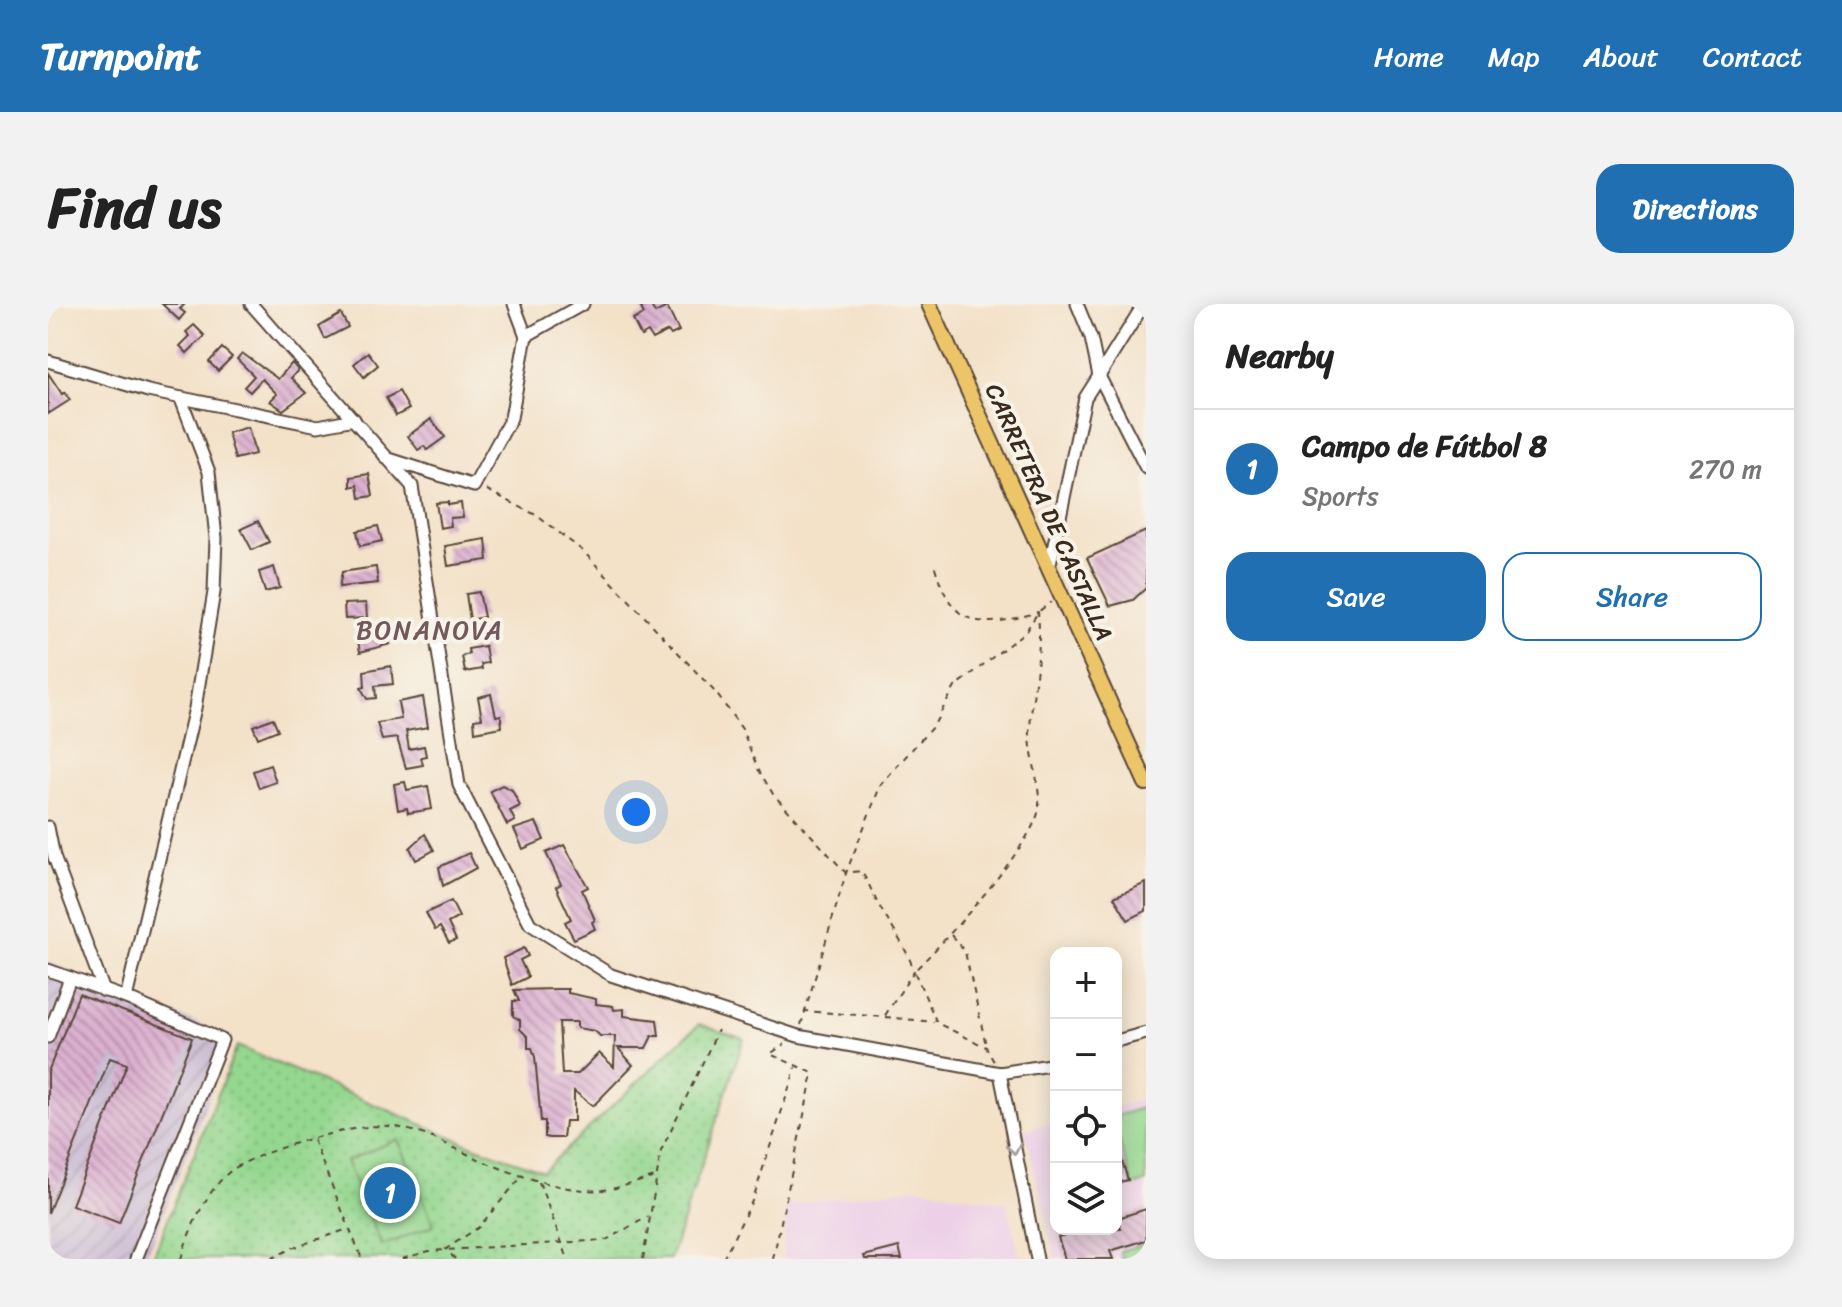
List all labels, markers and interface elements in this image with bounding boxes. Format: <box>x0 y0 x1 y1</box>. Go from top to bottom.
text: Turnpoint <box>40 23 201 90</box>
text: Home <box>1374 32 1444 81</box>
text: Map <box>1488 32 1539 81</box>
text: About <box>1583 32 1659 81</box>
text: Contact <box>1703 32 1802 81</box>
text: Find us <box>48 159 221 258</box>
button: Directions <box>1596 164 1794 253</box>
text: Nearby <box>1226 326 1334 386</box>
street label: CARRETERA DE CASTALLA <box>973 376 1125 648</box>
text: Campo de Fútbol 8 <box>1302 419 1547 473</box>
text: 1 <box>1246 446 1258 492</box>
text: 270 m <box>1689 446 1762 492</box>
text: Sports <box>1302 473 1378 519</box>
button: Save <box>1226 552 1486 641</box>
button: Share <box>1502 552 1762 641</box>
district label: BONANOVA <box>356 607 504 653</box>
your location <box>616 792 656 832</box>
map controls <box>1050 947 1122 1235</box>
button: + <box>1050 947 1122 1019</box>
button: − <box>1050 1019 1122 1091</box>
button: locate <box>1050 1091 1122 1163</box>
one-way arrow <box>1005 1142 1022 1156</box>
pin: 1 <box>364 1163 416 1223</box>
button: layers <box>1050 1163 1122 1235</box>

